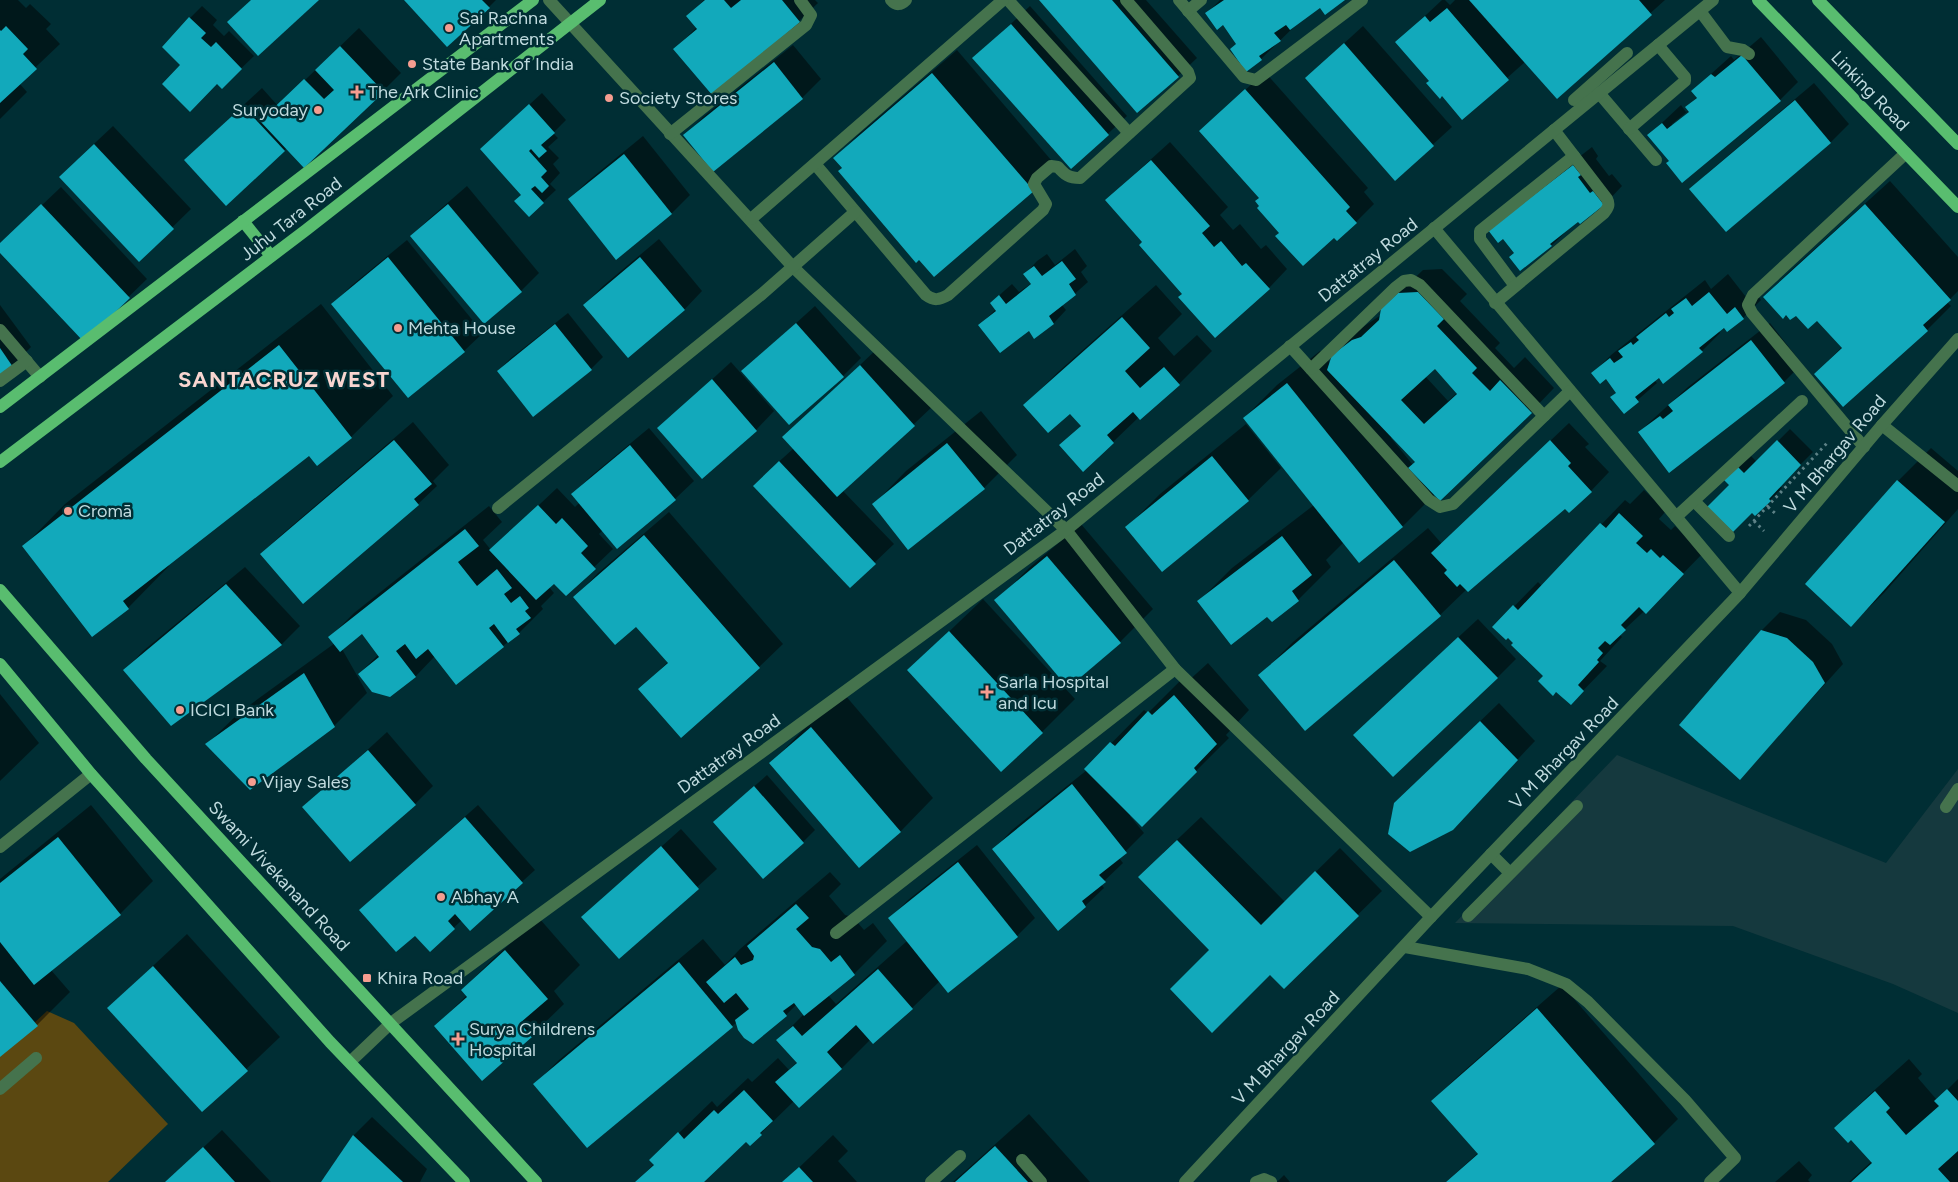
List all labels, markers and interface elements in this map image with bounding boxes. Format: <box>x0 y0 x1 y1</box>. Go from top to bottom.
place label: Sai Rachna Apartments <box>459 7 554 50</box>
marker: Sai Rachna Apartments <box>443 22 455 34</box>
street label: Linking Road <box>1826 46 1914 136</box>
place label: State Bank of India <box>422 53 574 75</box>
marker: State Bank of India <box>406 58 418 70</box>
place label: The Ark Clinic <box>368 81 479 103</box>
marker: The Ark Clinic <box>350 85 364 99</box>
place label: Society Stores <box>619 87 738 109</box>
marker: Society Stores <box>603 92 615 104</box>
place label: Suryoday <box>232 99 309 121</box>
marker: Suryoday <box>312 104 324 116</box>
street label: Juhu Tara Road <box>236 172 346 266</box>
street label: Dattatray Road <box>1314 213 1422 307</box>
place label: Mehta House <box>408 317 516 339</box>
marker: Mehta House <box>392 322 404 334</box>
district label: SANTACRUZ WEST <box>178 366 390 393</box>
street label: V M Bhargav Road <box>1779 390 1891 518</box>
street label: Dattatray Road <box>999 468 1109 560</box>
place label: Cromā <box>78 500 132 522</box>
marker: Cromā <box>62 505 74 517</box>
place label: Sarla Hospital and Icu <box>998 671 1109 714</box>
marker: Sarla Hospital and Icu <box>980 685 994 699</box>
street label: V M Bhargav Road <box>1505 692 1623 814</box>
place label: ICICI Bank <box>190 699 274 721</box>
marker: ICICI Bank <box>174 704 186 716</box>
street label: Dattatray Road <box>673 709 785 799</box>
place label: Vijay Sales <box>262 771 349 793</box>
marker: Vijay Sales <box>246 776 258 788</box>
street label: Swami Vivekanand Road <box>204 796 354 956</box>
place label: Abhay A <box>451 886 519 908</box>
marker: Abhay A <box>435 891 447 903</box>
place label: Khira Road <box>377 967 463 989</box>
marker: Khira Road <box>361 972 373 984</box>
street label: V M Bhargav Road <box>1228 986 1344 1110</box>
place label: Surya Childrens Hospital <box>469 1018 595 1061</box>
marker: Surya Childrens Hospital <box>451 1032 465 1046</box>

